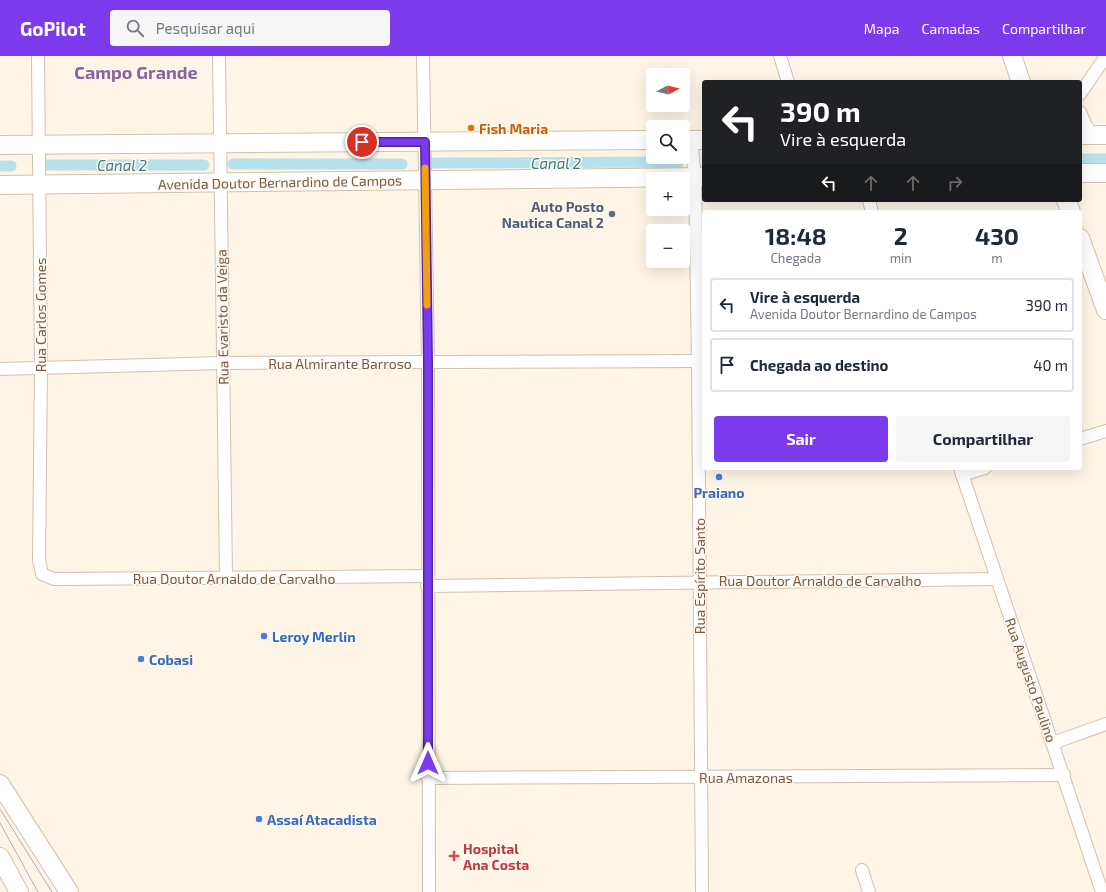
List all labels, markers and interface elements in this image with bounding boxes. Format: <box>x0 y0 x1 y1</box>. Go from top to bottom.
search box <box>110 10 390 46</box>
text: GoPilot <box>20 17 86 40</box>
icon: search <box>124 17 146 39</box>
text: Pesquisar aqui <box>156 19 255 37</box>
text: Mapa <box>864 20 900 37</box>
text: Camadas <box>922 20 980 37</box>
text: Compartilhar <box>1002 20 1086 37</box>
district label: Campo Grande <box>74 61 198 83</box>
north arrow <box>646 68 690 112</box>
map controls <box>646 68 690 268</box>
text: 390 m <box>780 94 861 128</box>
icon: left <box>714 96 766 148</box>
place label: Fish Maria <box>479 120 548 137</box>
button: search <box>646 120 690 164</box>
marker: Fish Maria <box>466 123 476 133</box>
pin <box>345 125 379 159</box>
text: Vire à esquerda <box>780 128 906 150</box>
icon: arrive <box>351 131 373 153</box>
water label: Canal 2 <box>531 154 581 172</box>
water label: Canal 2 <box>97 156 147 174</box>
street label: Avenida Doutor Bernardino de Campos <box>158 171 402 193</box>
button: + <box>646 172 690 216</box>
icon: left <box>818 172 840 194</box>
icon: ahead <box>860 172 882 194</box>
icon: ahead <box>902 172 924 194</box>
icon: right <box>944 172 966 194</box>
place label: Auto Posto Nautica Canal 2 <box>502 198 604 231</box>
marker: Auto Posto Nautica Canal 2 <box>607 209 617 219</box>
text: 18:48 <box>765 221 827 250</box>
text: 2 <box>894 221 908 250</box>
text: 430 <box>975 221 1019 250</box>
button: − <box>646 224 690 268</box>
street label: Rua Evaristo da Veiga <box>212 249 232 385</box>
text: Chegada <box>770 250 821 266</box>
text: min <box>890 250 912 266</box>
text: m <box>991 250 1003 266</box>
street label: Rua Carlos Gomes <box>32 258 49 372</box>
text: Vire à esquerda <box>750 288 860 306</box>
icon: left <box>716 294 738 316</box>
text: 390 m <box>1026 296 1068 314</box>
text: Avenida Doutor Bernardino de Campos <box>750 306 977 322</box>
icon: arrive <box>716 354 738 376</box>
street label: Rua Almirante Barroso <box>268 355 412 372</box>
text: Chegada ao destino <box>750 356 888 374</box>
text: 40 m <box>1033 356 1068 374</box>
button: Sair <box>714 416 888 462</box>
button: Compartilhar <box>896 416 1070 462</box>
marker: Praiano <box>714 472 724 482</box>
place label: Praiano <box>693 484 745 501</box>
street label: Rua Espírito Santo <box>691 518 708 634</box>
street label: Rua Doutor Arnaldo de Carvalho <box>133 570 335 587</box>
street label: Rua Doutor Arnaldo de Carvalho <box>719 572 921 589</box>
street label: Rua Augusto Paulino <box>1002 615 1060 745</box>
place label: Leroy Merlin <box>272 628 356 645</box>
marker: Leroy Merlin <box>259 631 269 641</box>
place label: Cobasi <box>149 651 193 668</box>
marker: Cobasi <box>136 654 146 664</box>
position arrow <box>407 742 449 784</box>
street label: Rua Amazonas <box>699 769 793 786</box>
place label: Assaí Atacadista <box>267 811 377 828</box>
marker: Assaí Atacadista <box>254 814 264 824</box>
place label: Hospital Ana Costa <box>463 840 529 873</box>
marker: Hospital Ana Costa <box>448 850 460 862</box>

